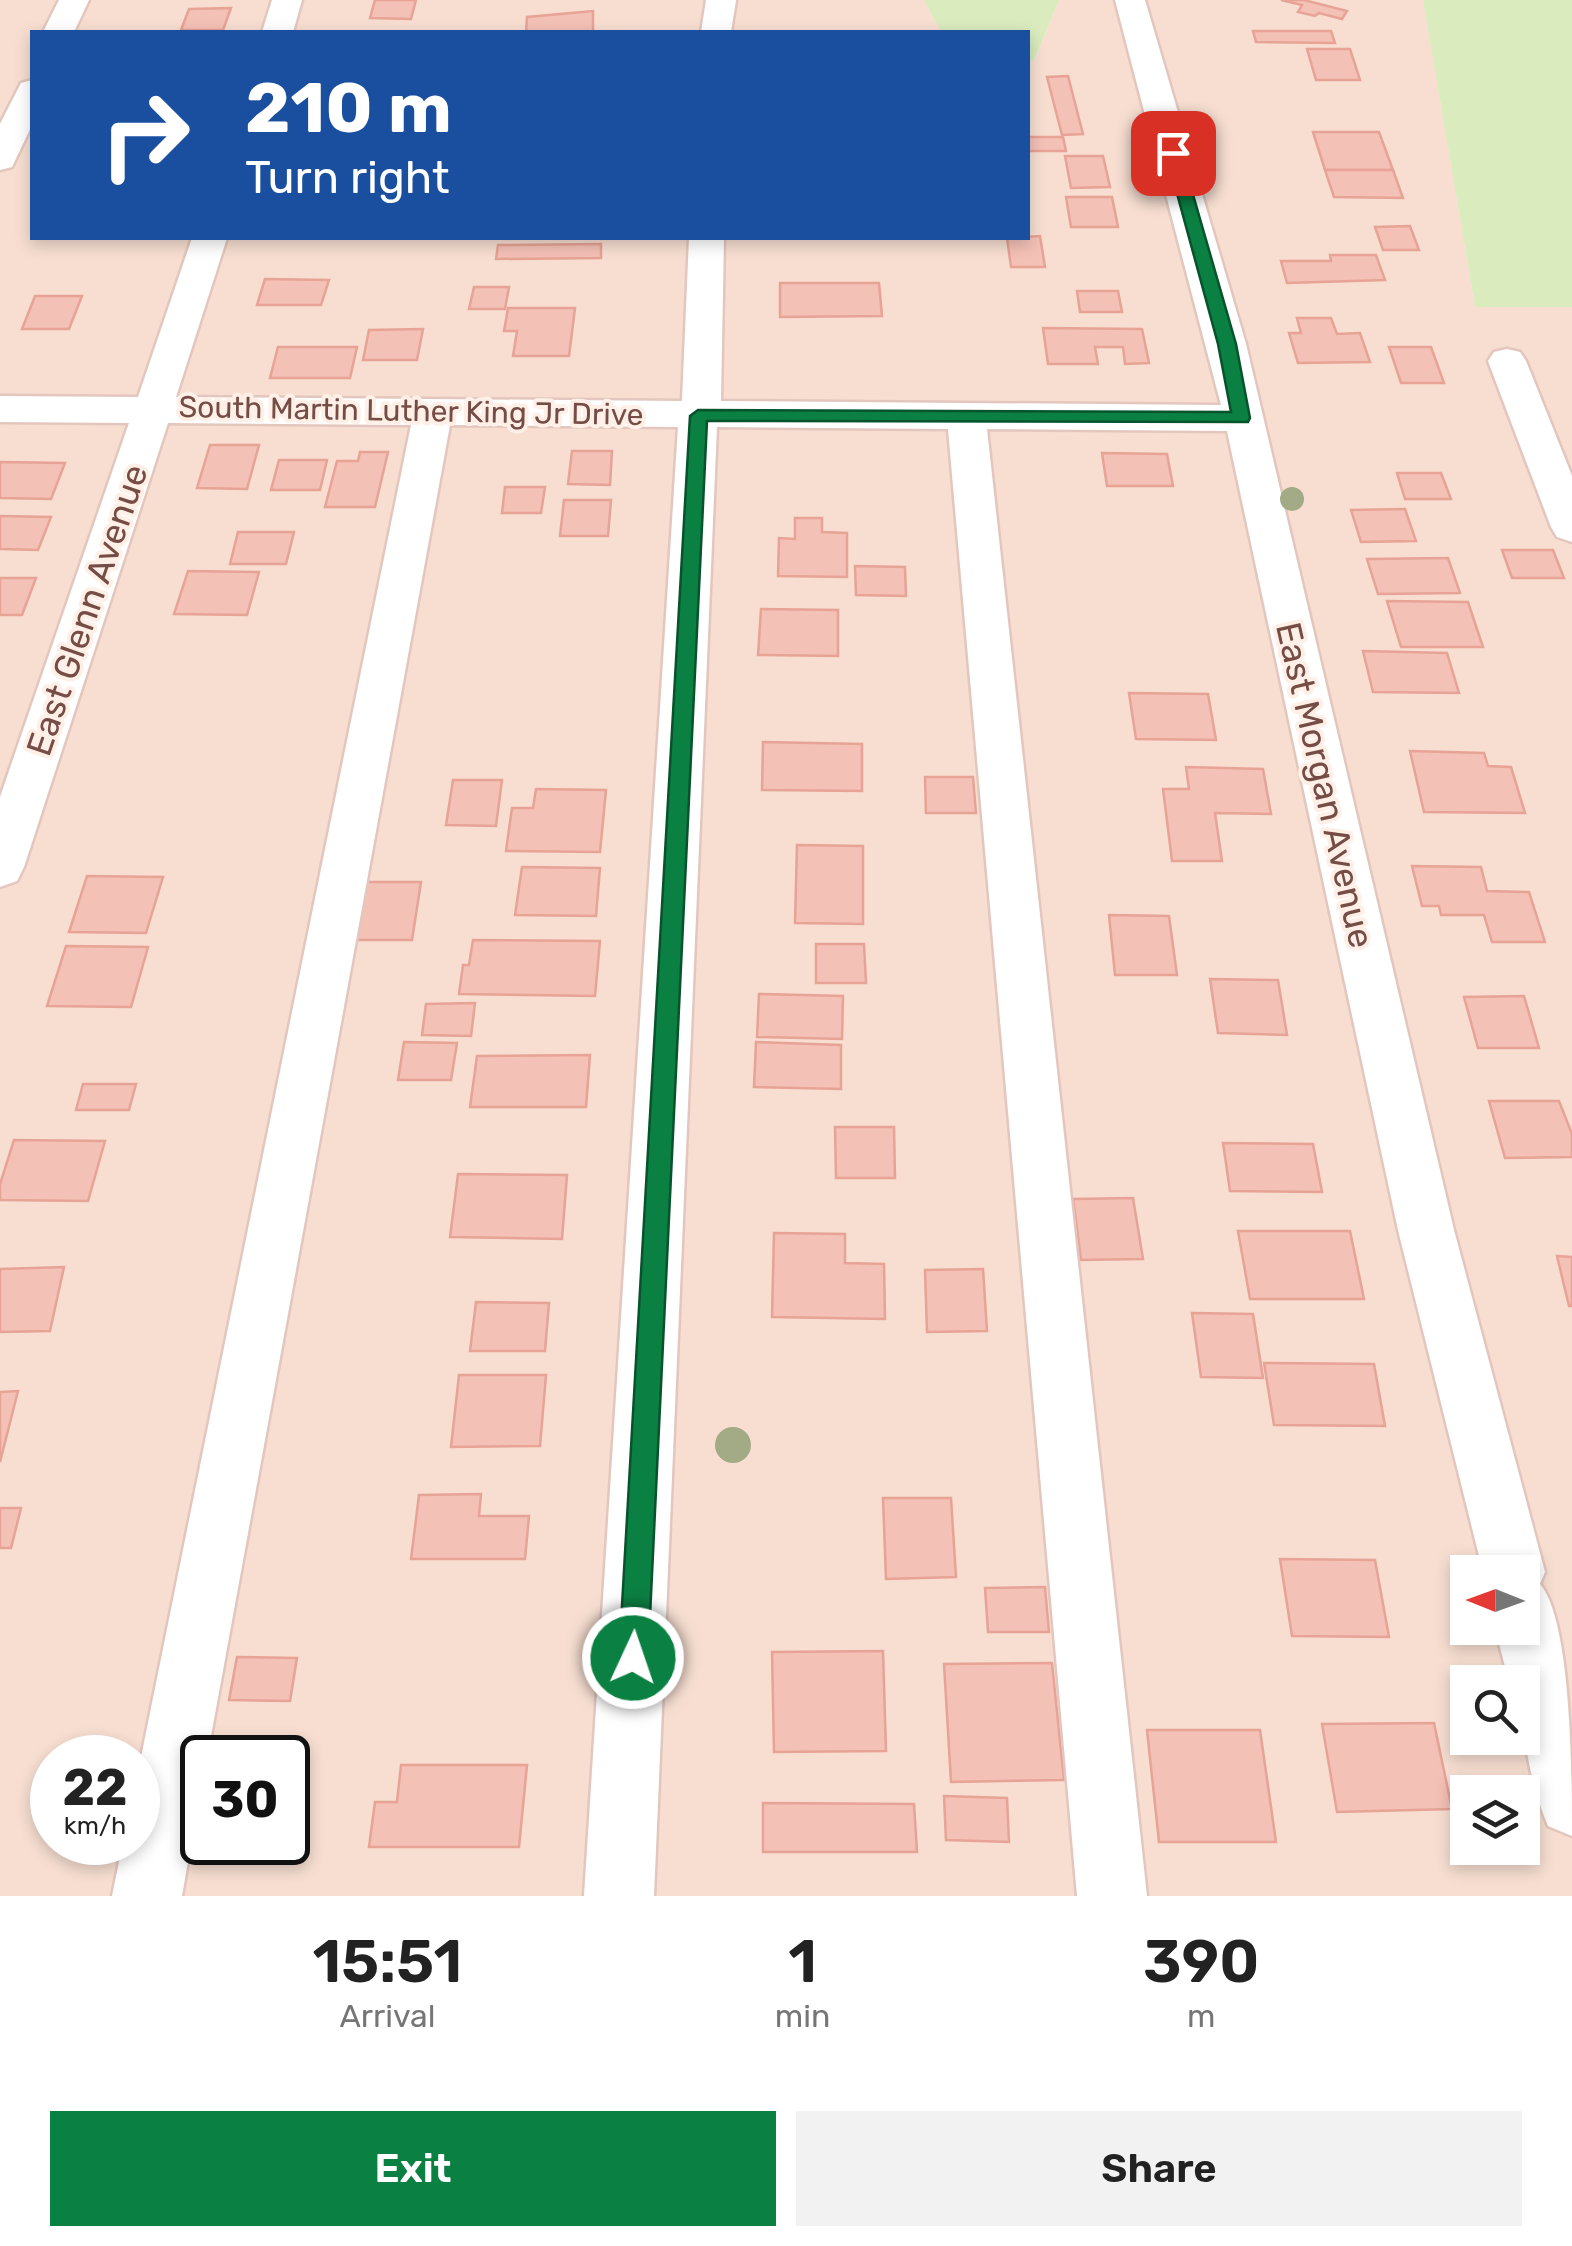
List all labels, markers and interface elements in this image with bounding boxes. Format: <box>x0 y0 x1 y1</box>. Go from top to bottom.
text: 210 m <box>245 67 452 150</box>
icon: right <box>80 70 210 200</box>
pin <box>1131 111 1216 196</box>
icon: arrive <box>1146 126 1201 181</box>
text: Turn right <box>245 151 449 204</box>
street label: South Martin Luther King Jr Drive <box>178 389 644 433</box>
street label: East Glenn Avenue <box>17 459 157 761</box>
street label: East Morgan Avenue <box>1267 618 1383 952</box>
north arrow <box>1450 1555 1540 1645</box>
map controls <box>1450 1555 1540 1865</box>
position arrow <box>581 1606 685 1710</box>
button: search <box>1450 1665 1540 1755</box>
speed limit sign: 30 <box>180 1735 310 1865</box>
text: 22 <box>63 1758 128 1818</box>
button: layers <box>1450 1775 1540 1865</box>
text: km/h <box>64 1811 126 1840</box>
text: 15:51 <box>313 1926 462 1997</box>
text: 1 <box>788 1926 817 1997</box>
text: 390 <box>1143 1926 1259 1997</box>
text: Arrival <box>339 1997 435 2035</box>
text: min <box>775 1997 830 2035</box>
text: m <box>1187 1997 1215 2035</box>
button: Exit <box>50 2111 776 2226</box>
button: Share <box>796 2111 1522 2226</box>

